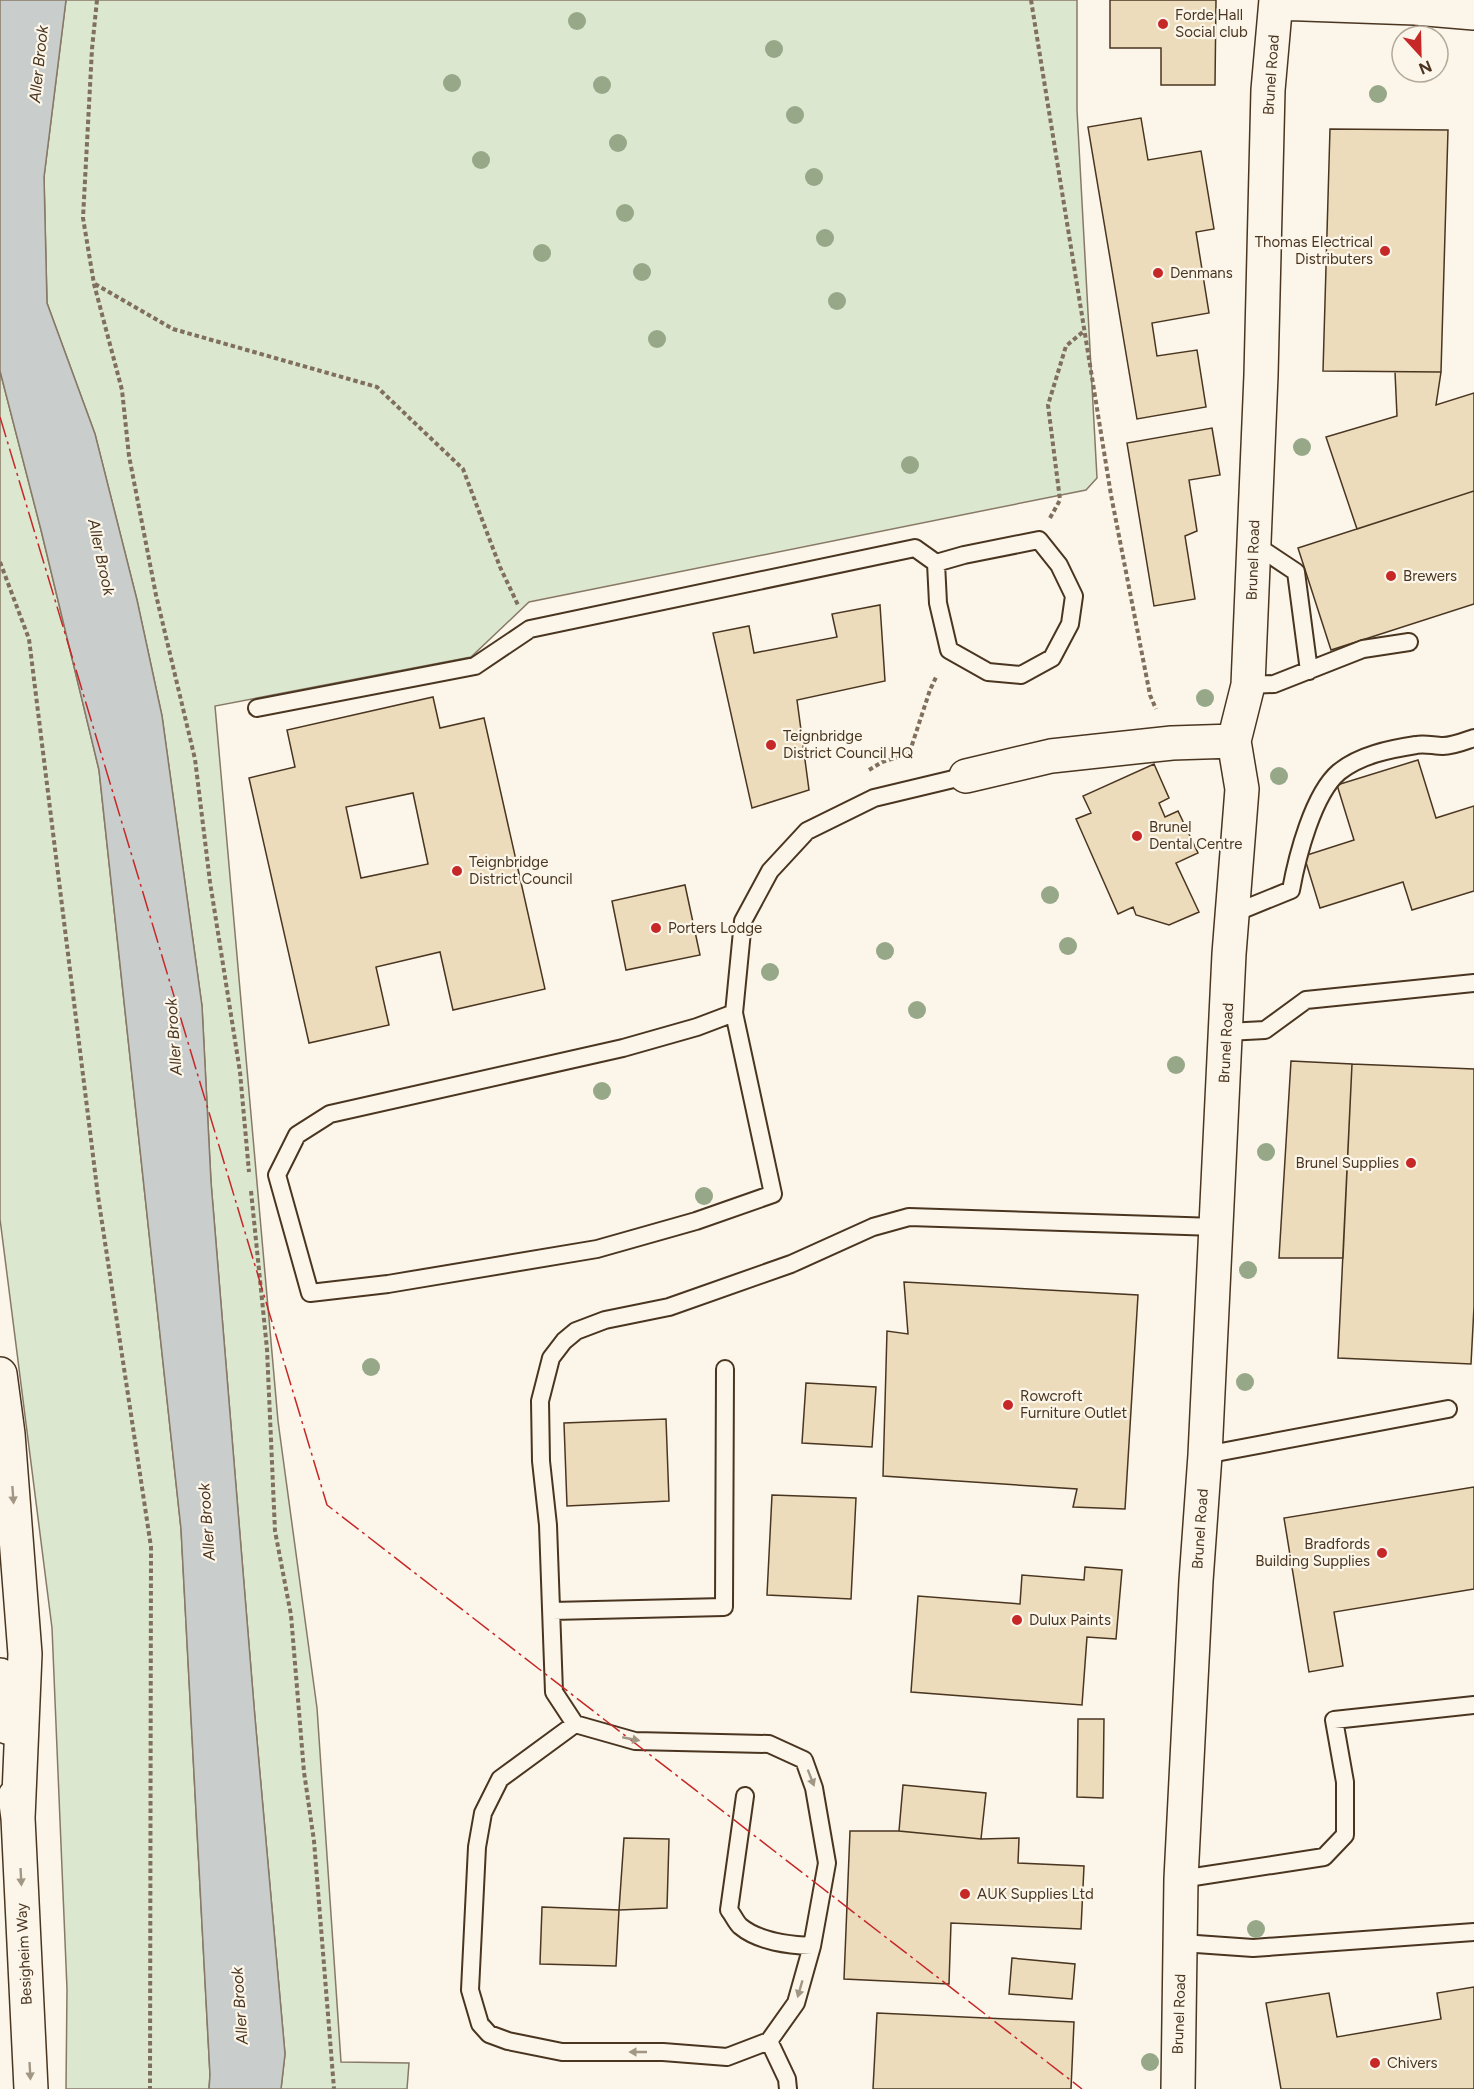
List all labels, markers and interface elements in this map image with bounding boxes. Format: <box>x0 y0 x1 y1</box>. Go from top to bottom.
place label: Forde Hall Social club <box>1175 6 1248 41</box>
marker: Forde Hall Social club <box>1156 17 1170 31</box>
water label: Aller Brook <box>25 23 52 105</box>
north arrow <box>1390 24 1450 84</box>
street label: Brunel Road <box>1259 34 1283 116</box>
text: N <box>1416 56 1435 79</box>
place label: Thomas Electrical Distributers <box>1255 233 1373 268</box>
marker: Thomas Electrical Distributers <box>1378 244 1392 258</box>
place label: Denmans <box>1170 264 1233 282</box>
marker: Denmans <box>1151 266 1165 280</box>
water label: Aller Brook <box>84 516 119 598</box>
street label: Brunel Road <box>1243 519 1263 601</box>
place label: Brewers <box>1403 567 1457 585</box>
marker: Brewers <box>1384 569 1398 583</box>
place label: Teignbridge District Council HQ <box>783 727 913 762</box>
marker: Teignbridge District Council HQ <box>764 738 778 752</box>
place label: Brunel Dental Centre <box>1149 818 1242 853</box>
marker: Brunel Dental Centre <box>1130 829 1144 843</box>
place label: Teignbridge District Council <box>469 853 573 888</box>
marker: Teignbridge District Council <box>450 864 464 878</box>
place label: Porters Lodge <box>668 919 762 937</box>
marker: Porters Lodge <box>649 921 663 935</box>
water label: Aller Brook <box>161 996 186 1077</box>
street label: Brunel Road <box>1215 1002 1237 1084</box>
place label: Brunel Supplies <box>1296 1154 1399 1172</box>
marker: Brunel Supplies <box>1404 1156 1418 1170</box>
place label: Rowcroft Furniture Outlet <box>1020 1387 1127 1422</box>
marker: Rowcroft Furniture Outlet <box>1001 1398 1015 1412</box>
water label: Aller Brook <box>194 1481 219 1562</box>
one-way arrow <box>8 1486 18 1505</box>
street label: Brunel Road <box>1188 1488 1212 1570</box>
place label: Bradfords Building Supplies <box>1255 1535 1370 1570</box>
marker: Bradfords Building Supplies <box>1375 1546 1389 1560</box>
place label: Dulux Paints <box>1029 1611 1111 1629</box>
marker: Dulux Paints <box>1010 1613 1024 1627</box>
one-way arrow <box>622 1735 641 1744</box>
one-way arrow <box>806 1769 816 1787</box>
one-way arrow <box>16 1867 25 1886</box>
place label: AUK Supplies Ltd <box>977 1885 1094 1903</box>
marker: AUK Supplies Ltd <box>958 1887 972 1901</box>
street label: Besigheim Way <box>12 1902 36 2006</box>
water label: Aller Brook <box>227 1965 252 2046</box>
street label: Brunel Road <box>1169 1973 1189 2055</box>
one-way arrow <box>795 1980 804 1998</box>
one-way arrow <box>629 2047 648 2057</box>
place label: Chivers <box>1387 2054 1438 2072</box>
marker: Chivers <box>1368 2056 1382 2070</box>
one-way arrow <box>25 2062 34 2081</box>

